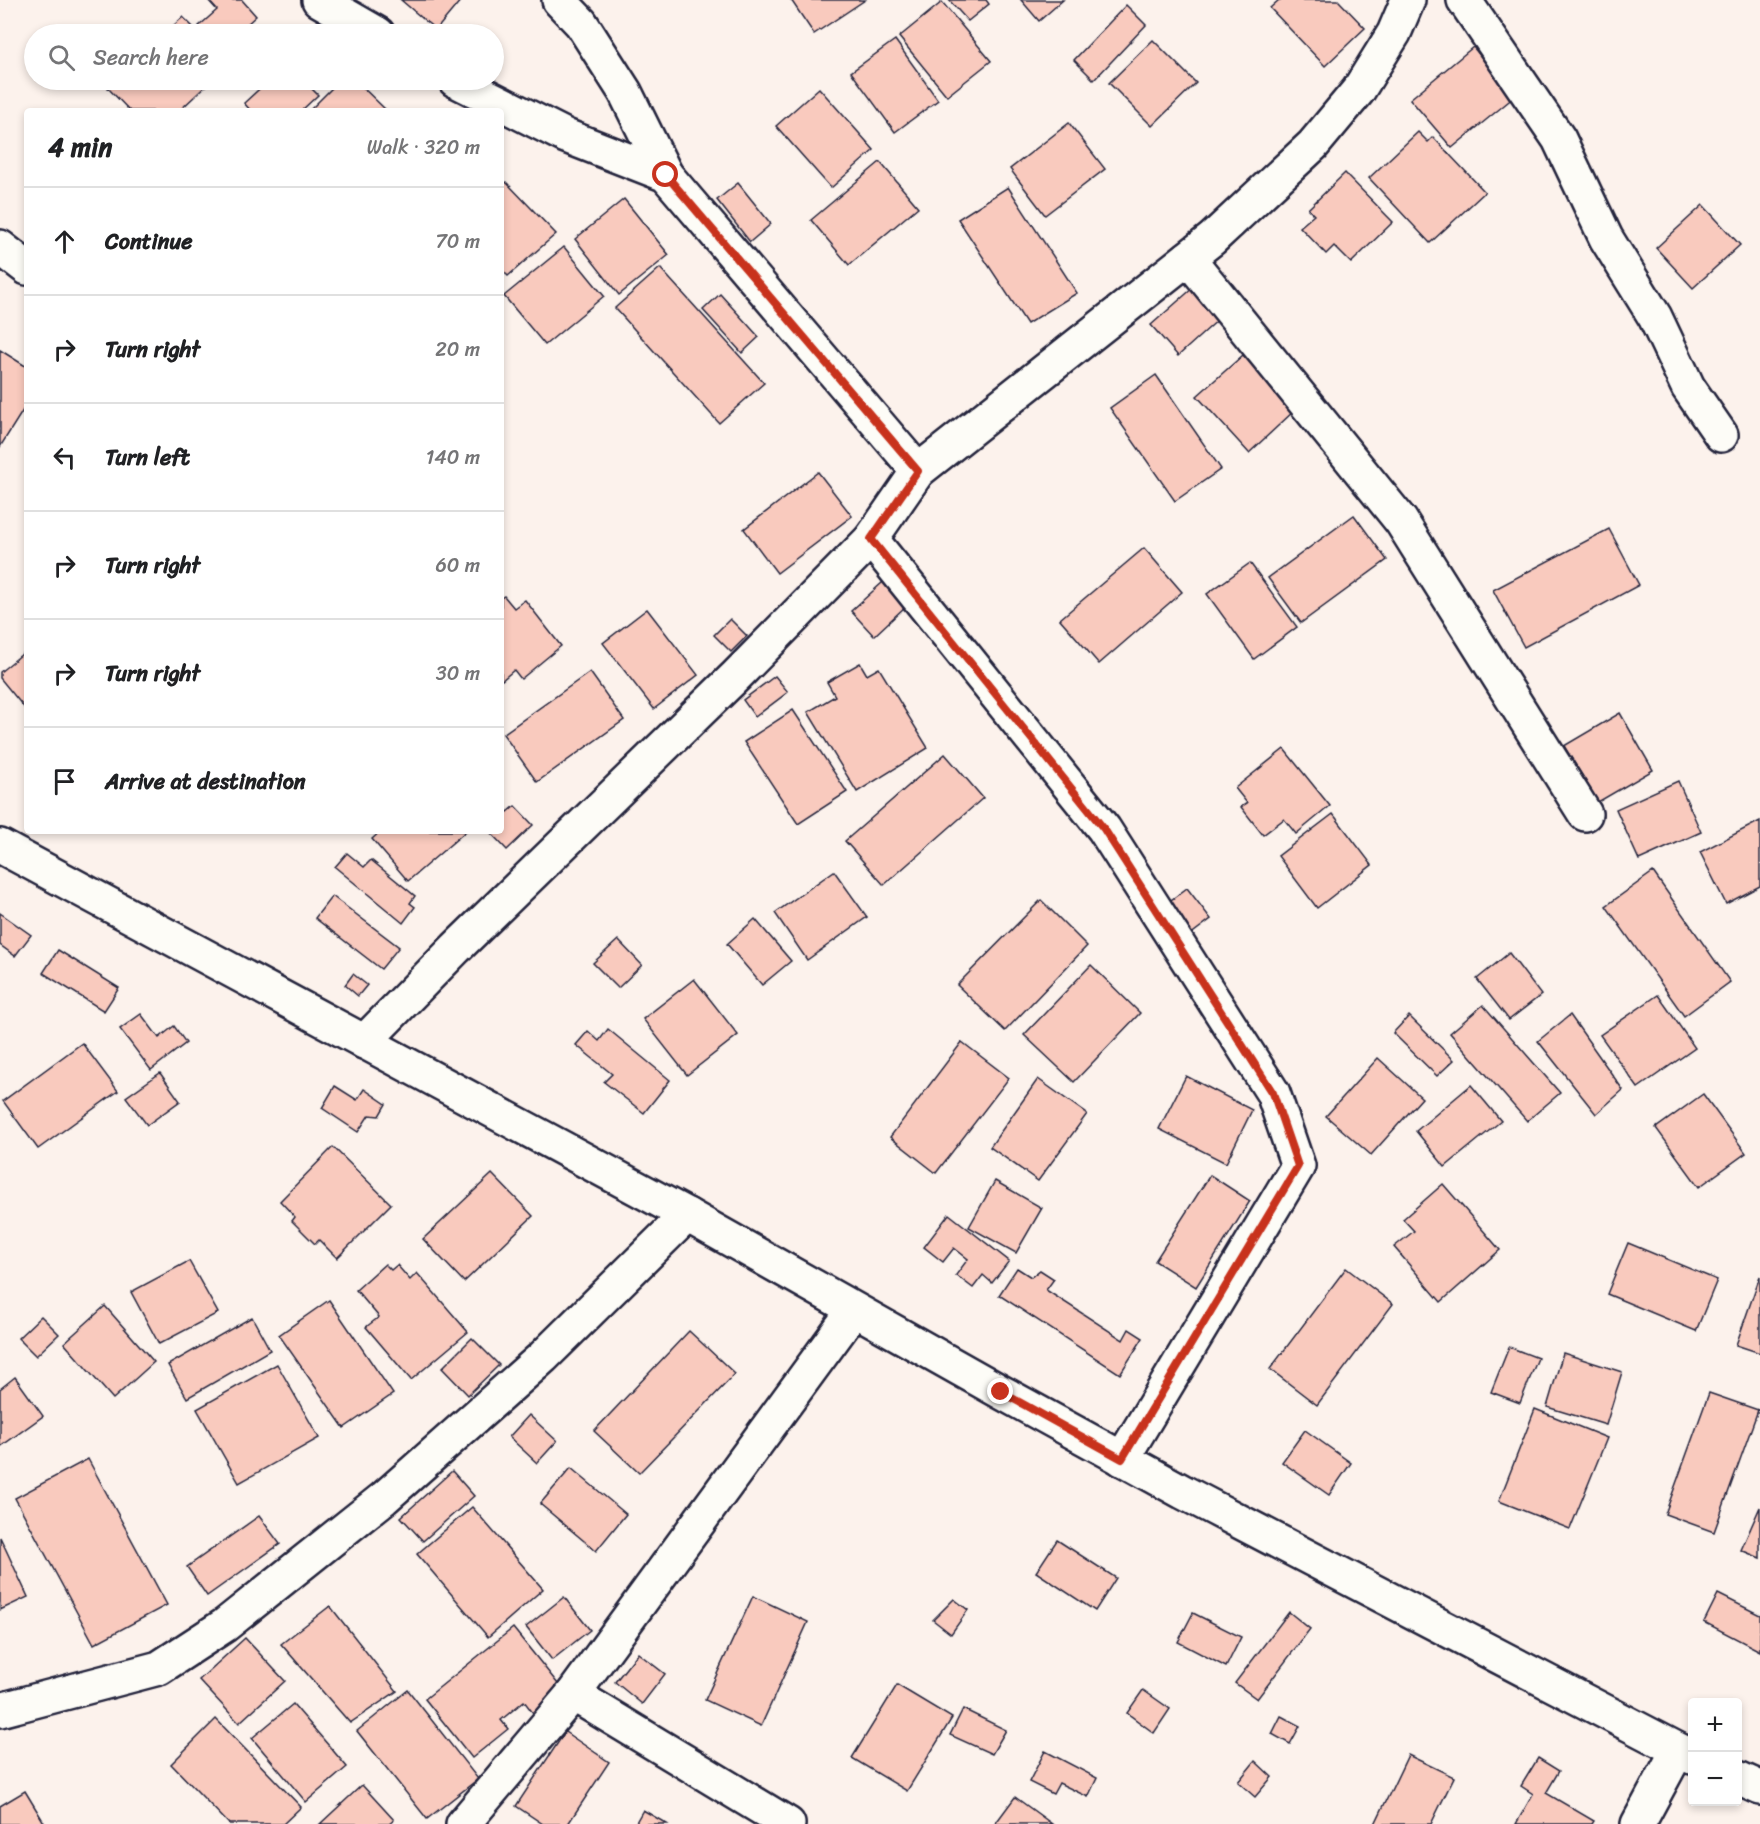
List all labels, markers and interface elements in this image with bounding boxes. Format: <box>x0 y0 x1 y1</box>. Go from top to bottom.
search box <box>24 24 504 90</box>
text: Search here <box>93 38 209 77</box>
icon: search <box>45 41 78 74</box>
text: 4 min <box>48 124 112 170</box>
text: Walk · 320 m <box>367 130 480 165</box>
route start <box>652 161 678 187</box>
text: Continue <box>105 222 193 261</box>
text: 70 m <box>435 224 480 259</box>
icon: ahead <box>48 225 81 258</box>
text: Turn right <box>105 330 200 369</box>
text: 20 m <box>435 332 480 367</box>
icon: right <box>48 333 81 366</box>
text: Turn left <box>105 438 190 477</box>
text: 140 m <box>426 440 480 475</box>
icon: left <box>48 441 81 474</box>
text: Turn right <box>105 546 200 585</box>
text: 60 m <box>435 548 480 583</box>
icon: right <box>48 549 81 582</box>
text: Turn right <box>105 654 200 693</box>
text: 30 m <box>436 656 480 691</box>
icon: right <box>48 657 81 690</box>
text: Arrive at destination <box>105 762 306 801</box>
icon: arrive <box>48 765 81 798</box>
route end <box>987 1378 1013 1404</box>
map controls <box>1688 1698 1742 1806</box>
button: + <box>1688 1698 1742 1752</box>
button: − <box>1688 1752 1742 1806</box>

